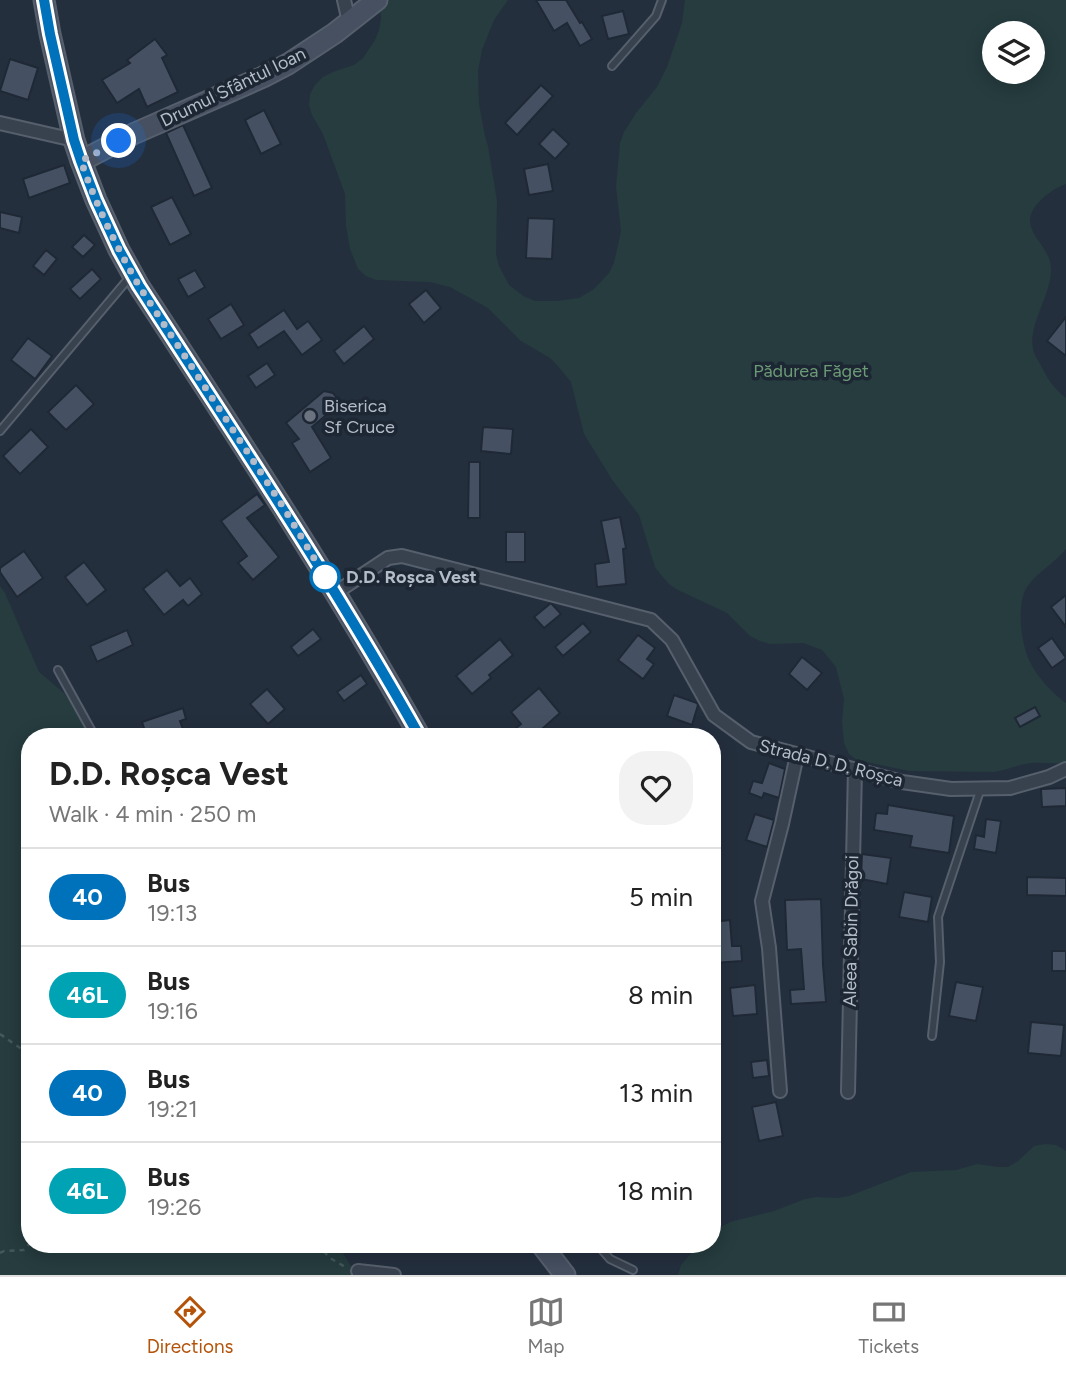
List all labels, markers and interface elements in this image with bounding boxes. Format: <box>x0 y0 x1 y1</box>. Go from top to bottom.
map controls <box>982 21 1045 84</box>
button: layers <box>982 21 1045 84</box>
street label: Drumul Sfântul Ioan <box>157 42 309 132</box>
your location <box>101 123 136 158</box>
park label: Pădurea Făget <box>753 360 869 382</box>
place label: Biserica Sf Cruce <box>324 395 395 438</box>
marker: Biserica Sf Cruce <box>302 408 318 424</box>
marker: D.D. Roșca Vest <box>310 562 340 592</box>
place label: D.D. Roșca Vest <box>346 566 477 588</box>
street label: Strada D. D. Roșca <box>757 734 905 792</box>
button: heart <box>619 751 693 825</box>
text: D.D. Roșca Vest <box>49 754 289 793</box>
text: Walk · 4 min · 250 m <box>49 800 256 828</box>
street label: Aleea Sabin Drăgoi <box>839 855 863 1007</box>
text: Bus <box>147 867 190 899</box>
text: 5 min <box>629 881 693 913</box>
text: 40 <box>72 882 103 911</box>
text: 19:13 <box>147 899 197 927</box>
text: Bus <box>147 965 190 997</box>
text: 8 min <box>628 979 693 1011</box>
text: 46L <box>67 980 109 1009</box>
text: 19:16 <box>147 997 198 1025</box>
text: Bus <box>147 1063 190 1095</box>
text: 13 min <box>619 1077 693 1109</box>
text: 40 <box>72 1078 103 1107</box>
text: 19:21 <box>147 1095 198 1123</box>
text: Bus <box>147 1161 190 1193</box>
text: 18 min <box>617 1175 693 1207</box>
text: 46L <box>67 1176 109 1205</box>
text: 19:26 <box>147 1193 201 1221</box>
tab: Directions <box>147 1293 233 1358</box>
tab: Map <box>527 1293 565 1358</box>
tab: Tickets <box>859 1293 919 1358</box>

